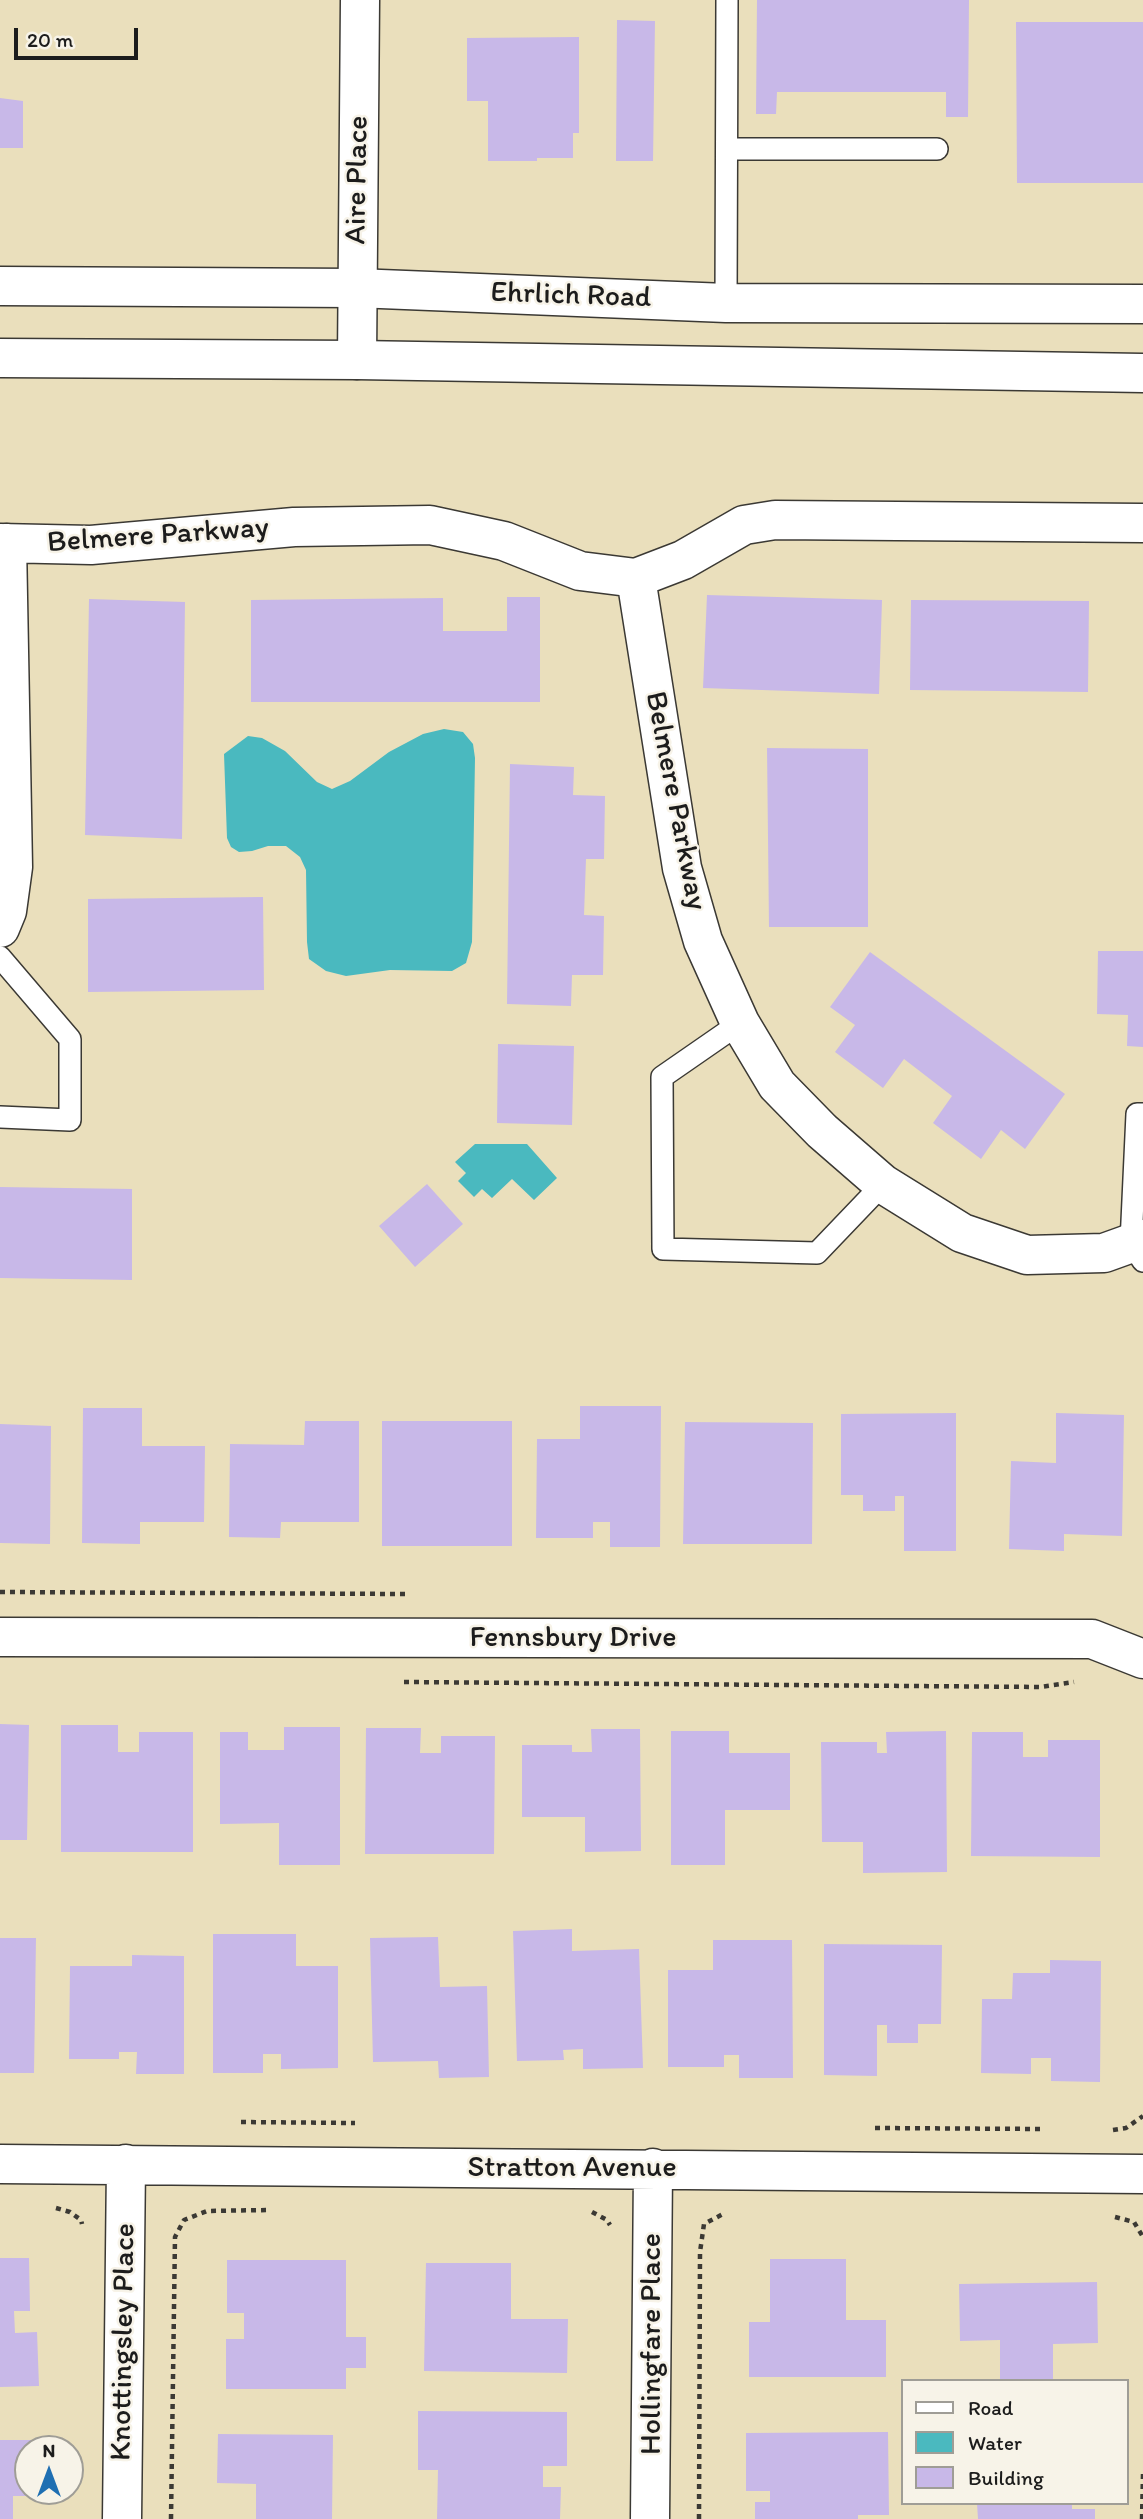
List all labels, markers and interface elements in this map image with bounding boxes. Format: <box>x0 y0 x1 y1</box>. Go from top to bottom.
scale bar <box>18 14 142 58</box>
text: 20 m <box>27 27 73 52</box>
street label: Aire Place <box>339 115 377 245</box>
street label: Ehrlich Road <box>490 275 652 317</box>
street label: Belmere Parkway <box>46 510 270 562</box>
street label: Belmere Parkway <box>636 689 714 913</box>
street label: Fennsbury Drive <box>470 1620 676 1656</box>
street label: Stratton Avenue <box>467 2150 677 2186</box>
street label: Knottingsley Place <box>104 2223 144 2461</box>
street label: Hollingfare Place <box>634 2233 670 2455</box>
legend <box>902 2379 1129 2505</box>
text: Road <box>968 2395 1013 2420</box>
text: Water <box>968 2430 1022 2455</box>
north arrow <box>14 2435 84 2505</box>
text: N <box>43 2439 55 2462</box>
text: Building <box>968 2465 1044 2490</box>

